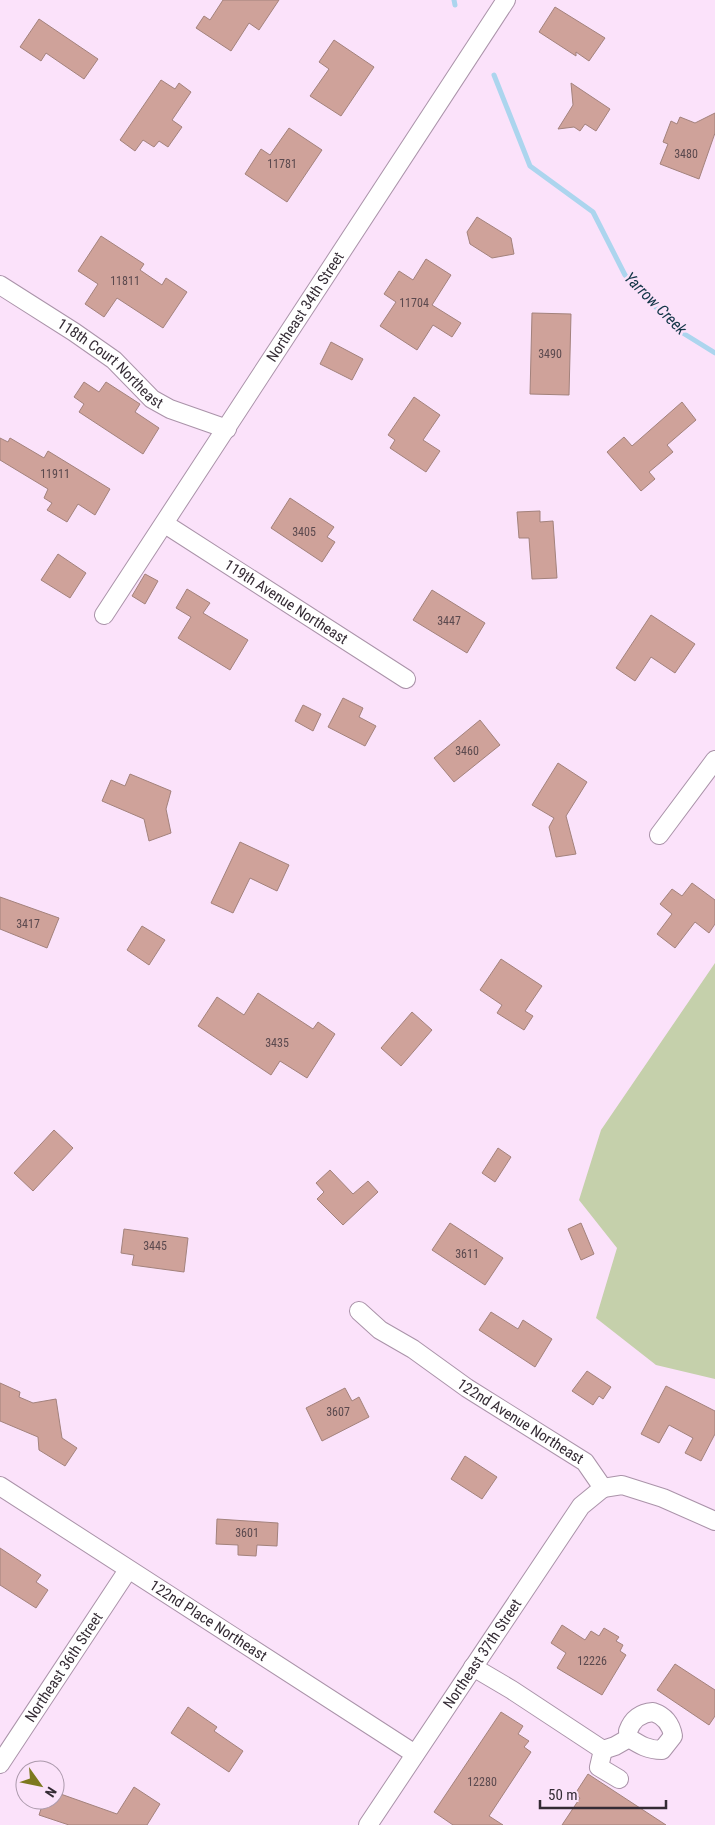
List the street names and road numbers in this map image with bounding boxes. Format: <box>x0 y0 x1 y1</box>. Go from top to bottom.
street label: Northeast 34th Street <box>263 249 348 365</box>
street label: 118th Court Northeast <box>54 315 166 412</box>
street label: 119th Avenue Northeast <box>221 556 351 648</box>
street label: 122nd Avenue Northeast <box>454 1375 587 1468</box>
street label: 122nd Place Northeast <box>146 1576 270 1665</box>
street label: Northeast 37th Street <box>439 1596 525 1712</box>
street label: Northeast 36th Street <box>21 1609 107 1725</box>

